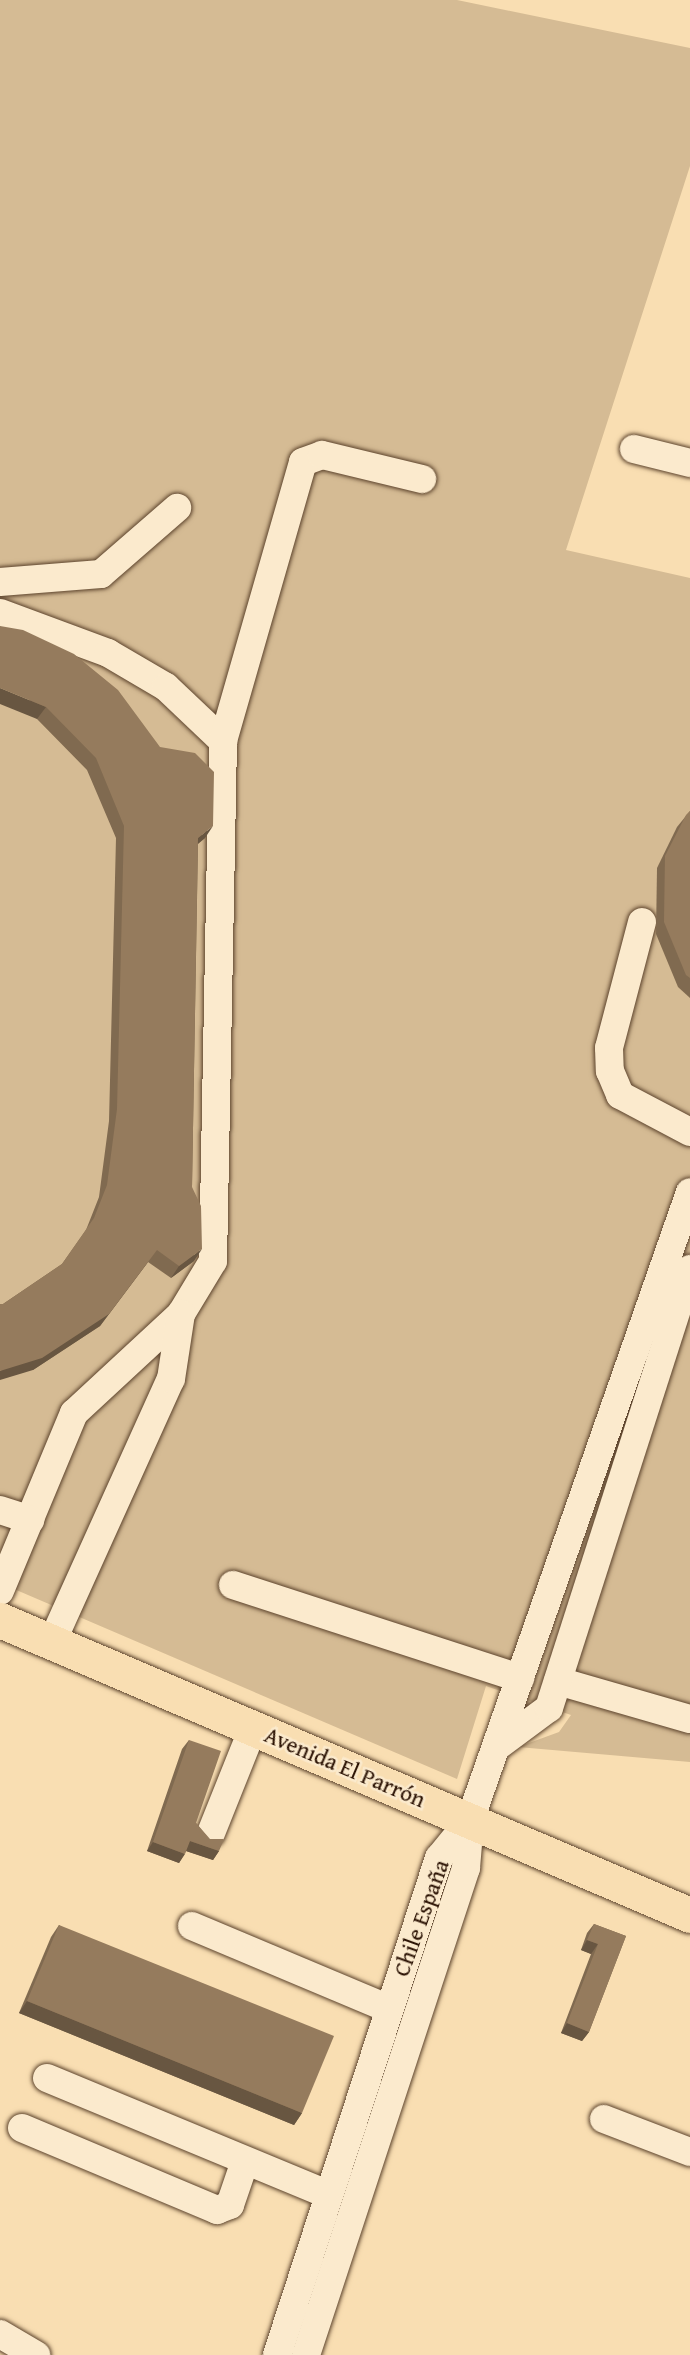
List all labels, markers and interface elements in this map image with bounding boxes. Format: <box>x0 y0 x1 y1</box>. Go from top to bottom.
street label: Avenida El Parrón <box>260 1721 430 1813</box>
street label: Chile España <box>387 1856 455 1980</box>

